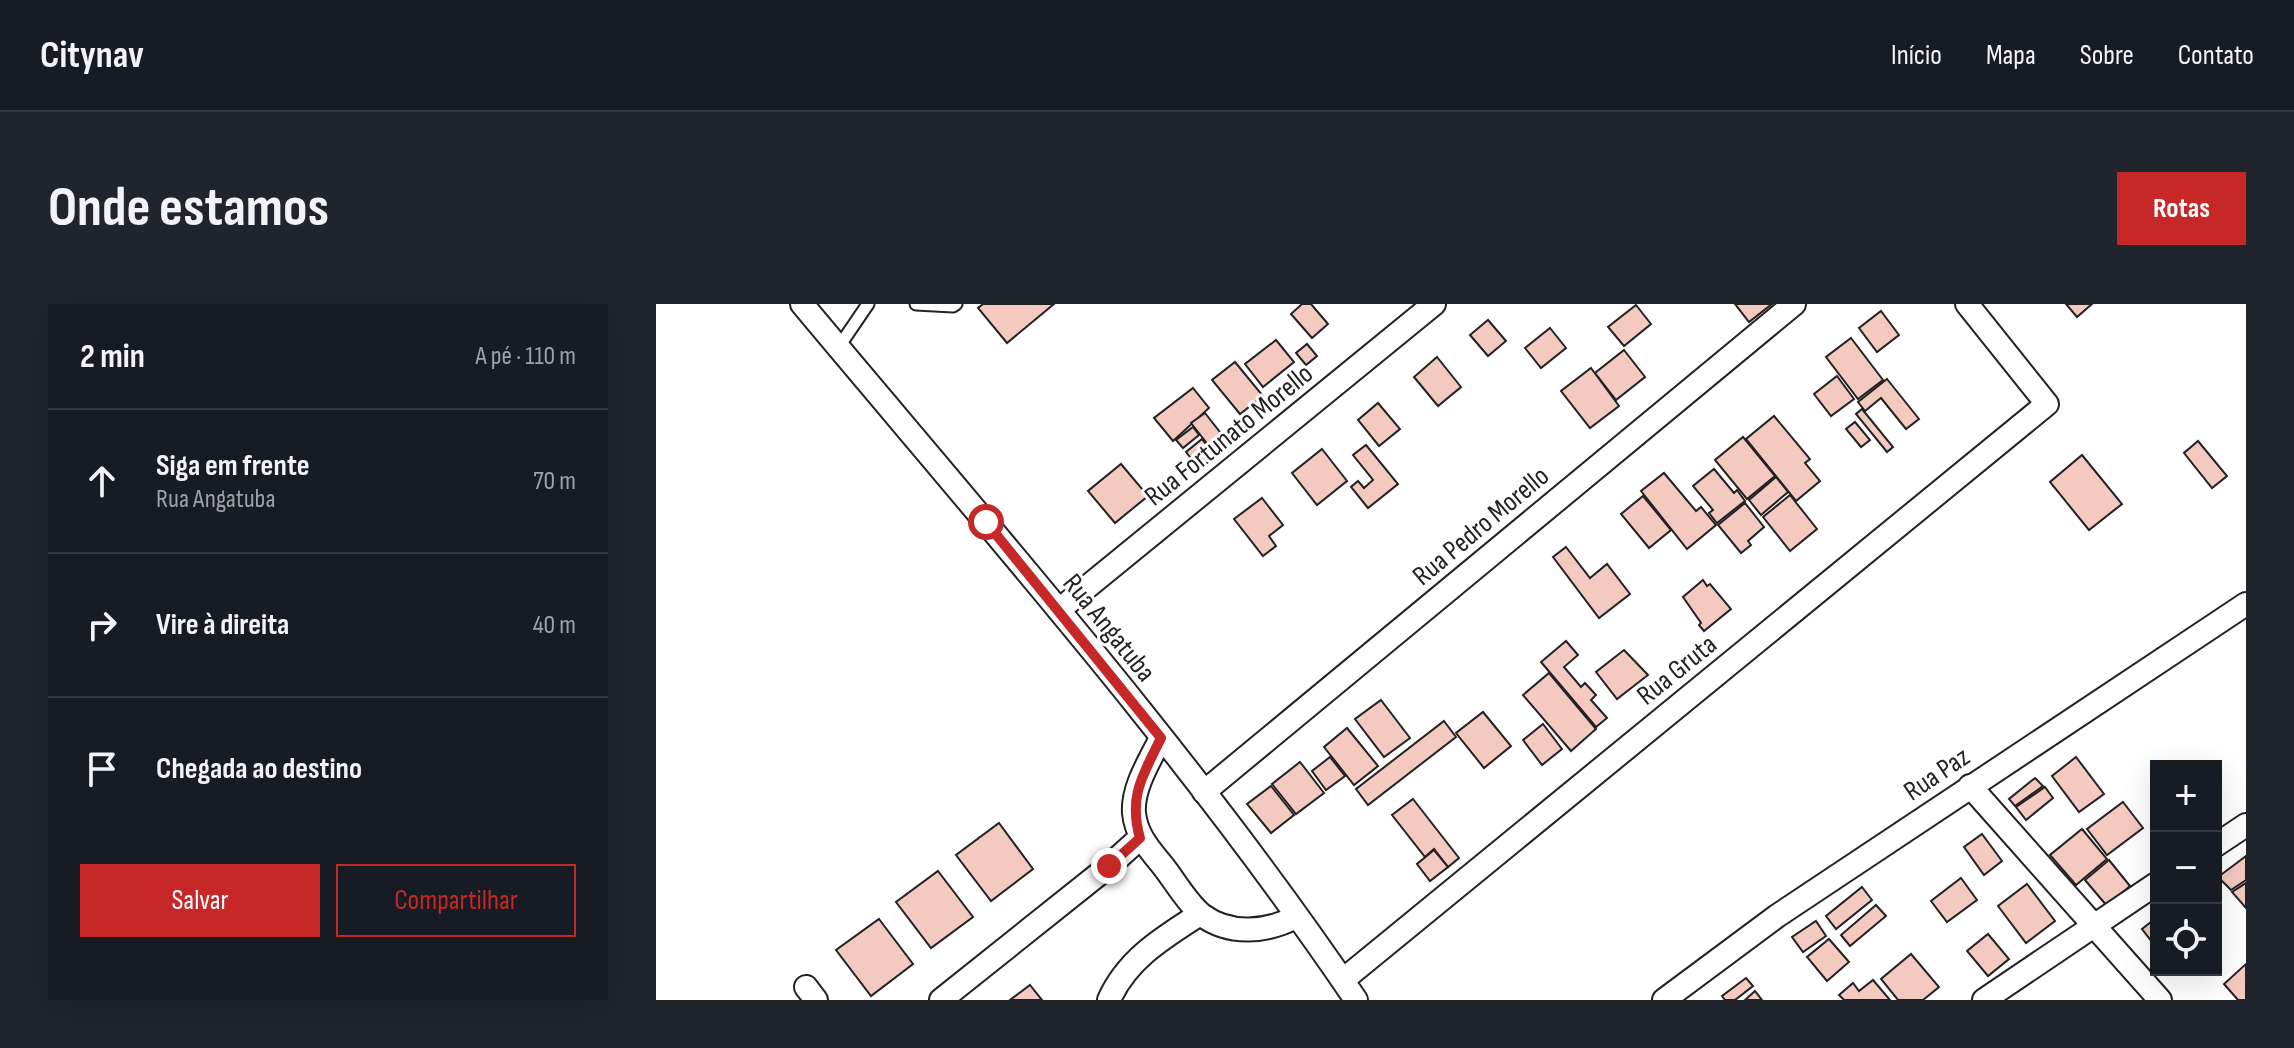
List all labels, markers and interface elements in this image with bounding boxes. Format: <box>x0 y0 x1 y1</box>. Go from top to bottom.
text: Citynav <box>40 33 144 78</box>
text: Início <box>1891 39 1942 72</box>
text: Mapa <box>1986 39 2036 72</box>
text: Sobre <box>2080 39 2134 72</box>
text: Contato <box>2178 39 2254 72</box>
button: Rotas <box>2117 172 2246 245</box>
text: Onde estamos <box>48 175 329 242</box>
text: 2 min <box>80 336 145 377</box>
text: A pé · 110 m <box>475 341 576 372</box>
street label: Rua Fortunato Morello <box>1138 357 1320 513</box>
text: Siga em frente <box>156 448 309 484</box>
icon: ahead <box>80 459 124 503</box>
street label: Rua Pedro Morello <box>1406 460 1556 593</box>
text: 70 m <box>533 466 576 497</box>
text: Rua Angatuba <box>156 484 275 515</box>
route start <box>968 504 1004 540</box>
street label: Rua Angatuba <box>1056 568 1162 688</box>
icon: right <box>80 603 124 647</box>
text: Vire à direita <box>156 607 289 643</box>
text: 40 m <box>533 610 576 641</box>
street label: Rua Gruta <box>1630 628 1723 712</box>
street label: Rua Paz <box>1898 740 1976 808</box>
icon: arrive <box>80 747 124 791</box>
text: Chegada ao destino <box>156 751 362 787</box>
map controls <box>2150 760 2222 976</box>
button: + <box>2150 760 2222 832</box>
button: − <box>2150 832 2222 904</box>
route end <box>1091 848 1127 884</box>
button: Salvar <box>80 864 320 937</box>
button: Compartilhar <box>336 864 576 937</box>
button: locate <box>2150 904 2222 976</box>

